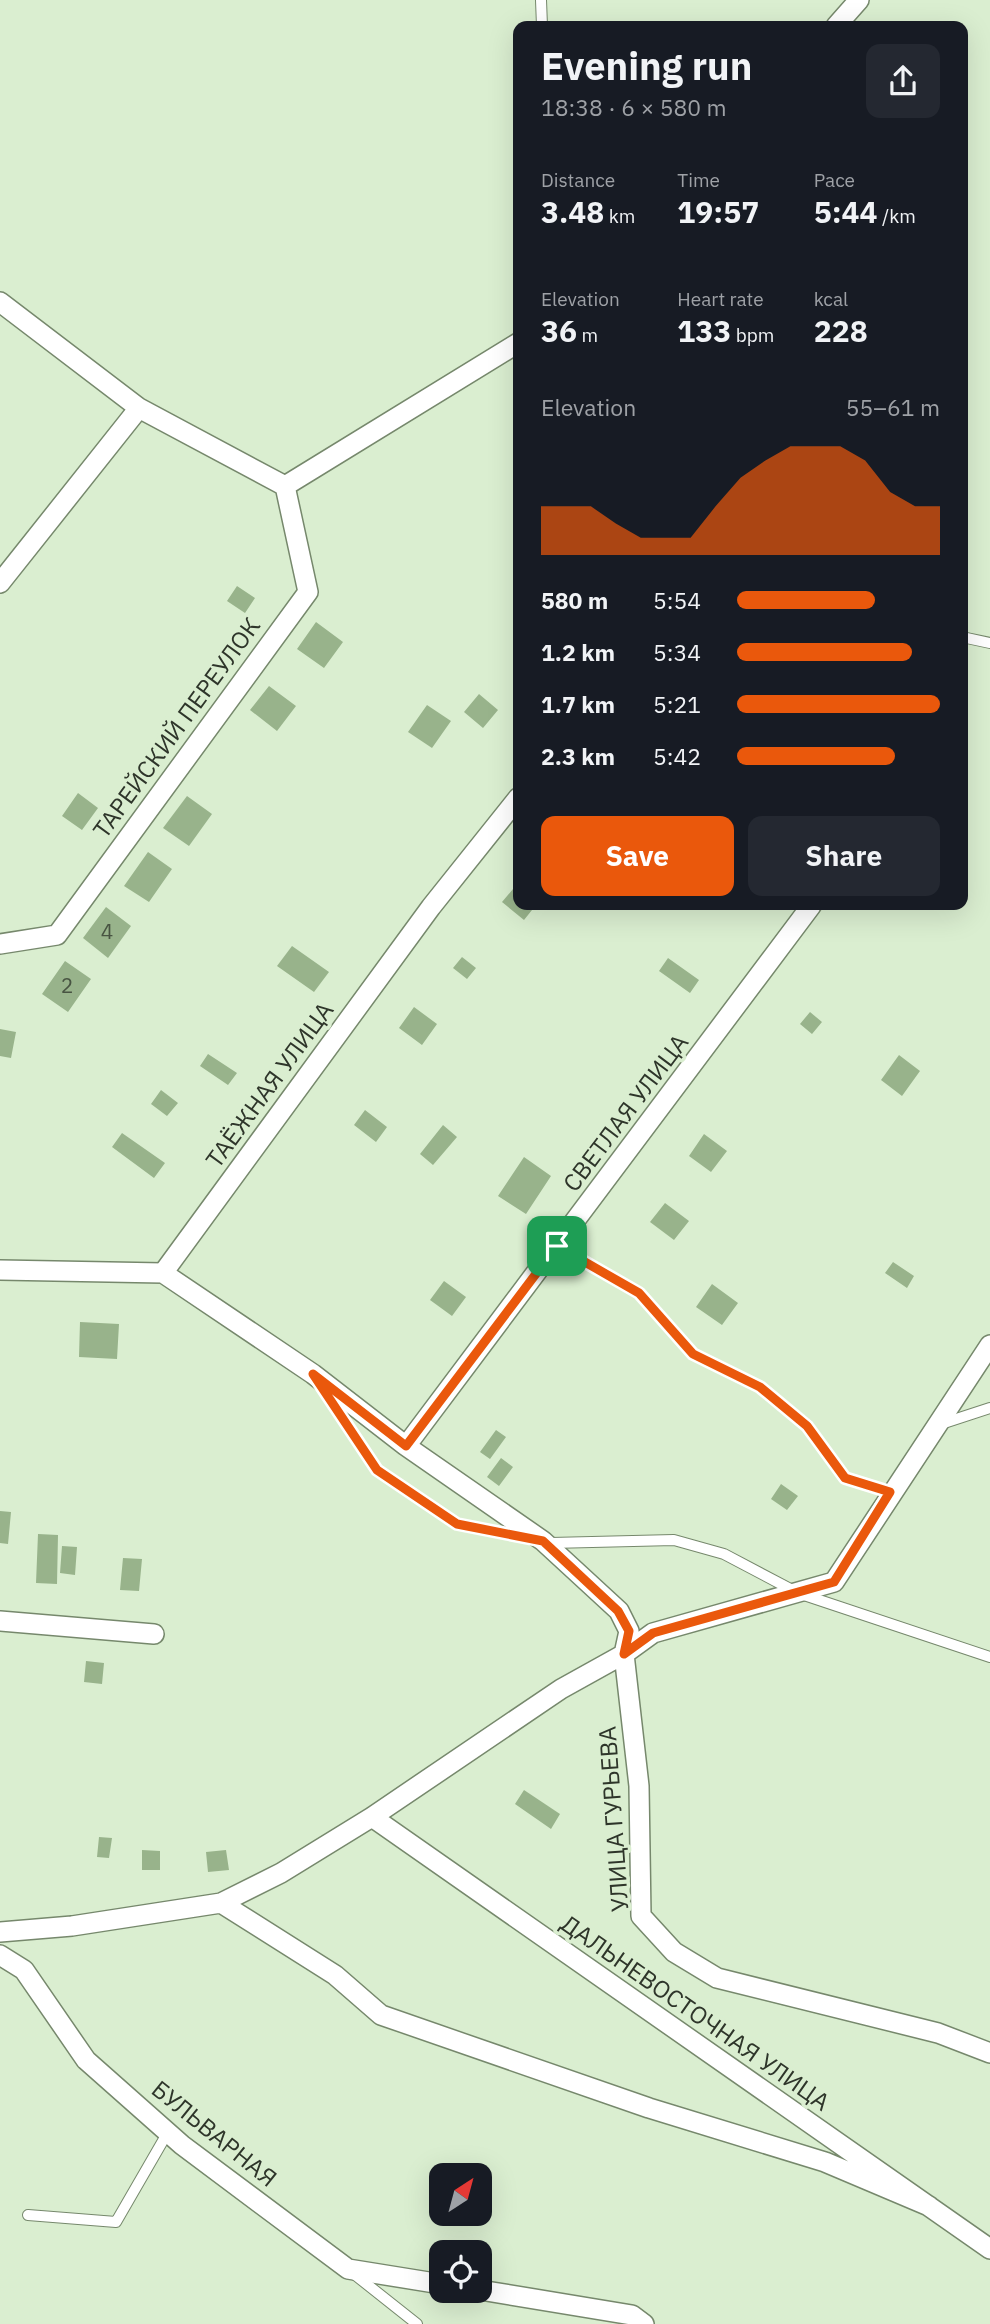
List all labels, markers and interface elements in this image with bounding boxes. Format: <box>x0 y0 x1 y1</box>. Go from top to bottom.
text: Evening run <box>541 41 752 90</box>
button: share <box>866 44 940 118</box>
text: 18:38 · 6 × 580 m <box>541 92 727 122</box>
text: Distance <box>541 168 615 192</box>
text: Time <box>677 168 720 192</box>
text: Pace <box>814 168 855 192</box>
text: 3.48 <box>541 192 604 231</box>
text: 19:57 <box>677 192 759 231</box>
text: 5:44 <box>814 192 878 231</box>
text: km <box>604 204 635 228</box>
text: /km <box>878 204 916 228</box>
text: Elevation <box>541 287 620 311</box>
text: Heart rate <box>677 287 764 311</box>
text: kcal <box>814 287 848 311</box>
text: 36 <box>541 311 577 350</box>
text: 133 <box>677 311 731 350</box>
text: 228 <box>814 311 868 350</box>
text: m <box>577 323 598 347</box>
text: bpm <box>731 323 774 347</box>
text: Elevation <box>541 392 636 422</box>
text: 55–61 m <box>846 392 940 422</box>
text: 580 m <box>541 585 608 615</box>
text: 5:54 <box>653 585 701 615</box>
street label: ТАРЕЙСКИЙ ПЕРЕУЛОК <box>85 611 267 844</box>
text: 1.2 km <box>541 637 615 667</box>
text: 5:34 <box>653 637 701 667</box>
text: 1.7 km <box>541 689 615 719</box>
text: 5:21 <box>653 689 701 719</box>
text: 2.3 km <box>541 741 615 771</box>
text: 5:42 <box>653 741 701 771</box>
button: Save <box>541 816 734 896</box>
button: Share <box>748 816 940 896</box>
house number: 4 <box>101 917 113 945</box>
house number: 2 <box>61 971 73 999</box>
street label: ТАЁЖНАЯ УЛИЦА <box>198 995 340 1174</box>
street label: СВЕТЛАЯ УЛИЦА <box>555 1027 695 1198</box>
pin <box>527 1216 587 1276</box>
icon: arrive <box>538 1227 576 1265</box>
street label: УЛИЦА ГУРЬЕВА <box>591 1725 635 1913</box>
street label: ДАЛЬНЕВОСТОЧНАЯ УЛИЦА <box>555 1907 836 2117</box>
street label: БУЛЬВАРНАЯ <box>145 2073 284 2194</box>
north arrow <box>429 2163 492 2226</box>
map controls <box>429 2163 492 2303</box>
button: locate <box>429 2240 492 2303</box>

